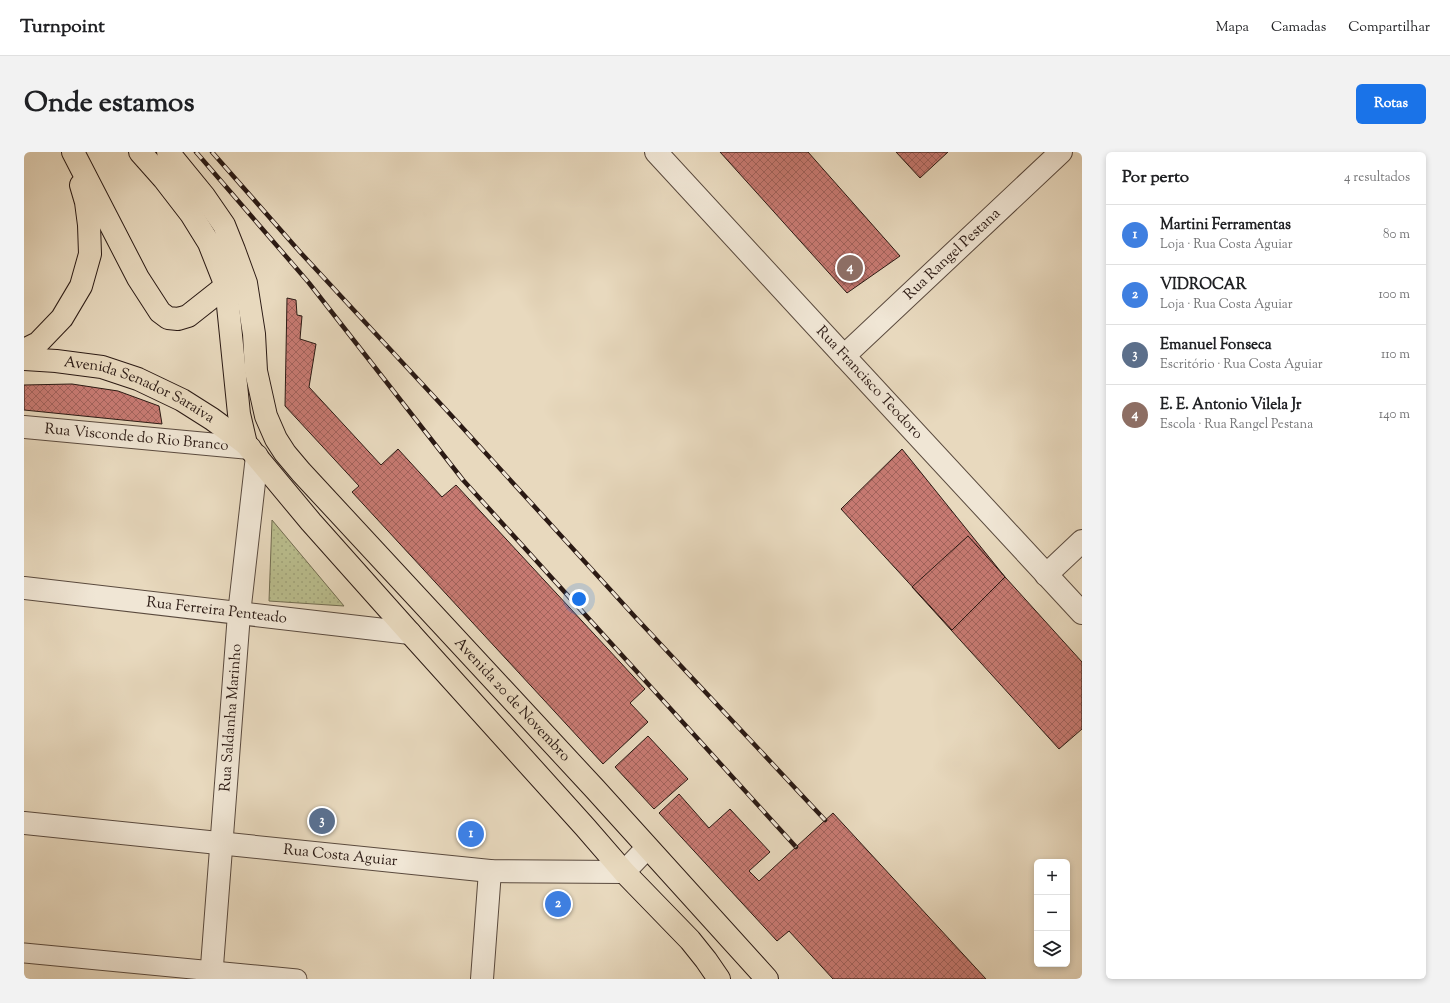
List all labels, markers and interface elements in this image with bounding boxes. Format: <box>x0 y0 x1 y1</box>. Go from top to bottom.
text: Turnpoint <box>20 14 105 41</box>
text: Mapa <box>1216 18 1249 38</box>
text: Camadas <box>1271 18 1326 38</box>
text: Compartilhar <box>1348 18 1430 38</box>
text: Onde estamos <box>24 84 194 124</box>
button: Rotas <box>1356 84 1426 124</box>
text: Por perto <box>1122 166 1189 190</box>
text: 4 resultados <box>1344 169 1410 187</box>
street label: Rua Rangel Pestana <box>899 203 1005 305</box>
text: Martini Ferramentas <box>1160 215 1291 236</box>
text: 1 <box>1133 226 1137 244</box>
text: 80 m <box>1383 226 1410 244</box>
text: Loja · Rua Costa Aguiar <box>1160 236 1293 254</box>
pin: 4 <box>837 253 863 283</box>
text: VIDROCAR <box>1160 275 1246 296</box>
text: 2 <box>1132 286 1138 304</box>
text: 100 m <box>1378 286 1410 304</box>
text: Loja · Rua Costa Aguiar <box>1160 296 1293 314</box>
street label: Rua Francisco Teodoro <box>811 322 927 444</box>
text: Emanuel Fonseca <box>1160 335 1272 356</box>
text: 3 <box>1132 346 1138 364</box>
text: 110 m <box>1381 346 1410 364</box>
street label: Avenida Senador Saraiva <box>63 352 219 429</box>
text: Escritório · Rua Costa Aguiar <box>1160 356 1323 374</box>
text: E. E. Antonio Vilela Jr <box>1160 395 1301 416</box>
text: 4 <box>1132 406 1138 424</box>
text: 140 m <box>1379 406 1410 424</box>
text: Escola · Rua Rangel Pestana <box>1160 416 1313 434</box>
street label: Rua Visconde do Rio Branco <box>44 418 229 456</box>
your location <box>569 589 589 609</box>
street label: Rua Ferreira Penteado <box>145 592 288 629</box>
street label: Avenida 20 de Novembro <box>449 633 575 766</box>
street label: Rua Saldanha Marinho <box>215 643 247 793</box>
pin: 3 <box>309 806 335 836</box>
pin: 1 <box>458 819 484 849</box>
street label: Rua Costa Aguiar <box>282 839 399 872</box>
map controls <box>1034 859 1070 967</box>
button: + <box>1034 859 1070 895</box>
pin: 2 <box>545 889 571 919</box>
button: − <box>1034 895 1070 931</box>
button: layers <box>1034 931 1070 967</box>

